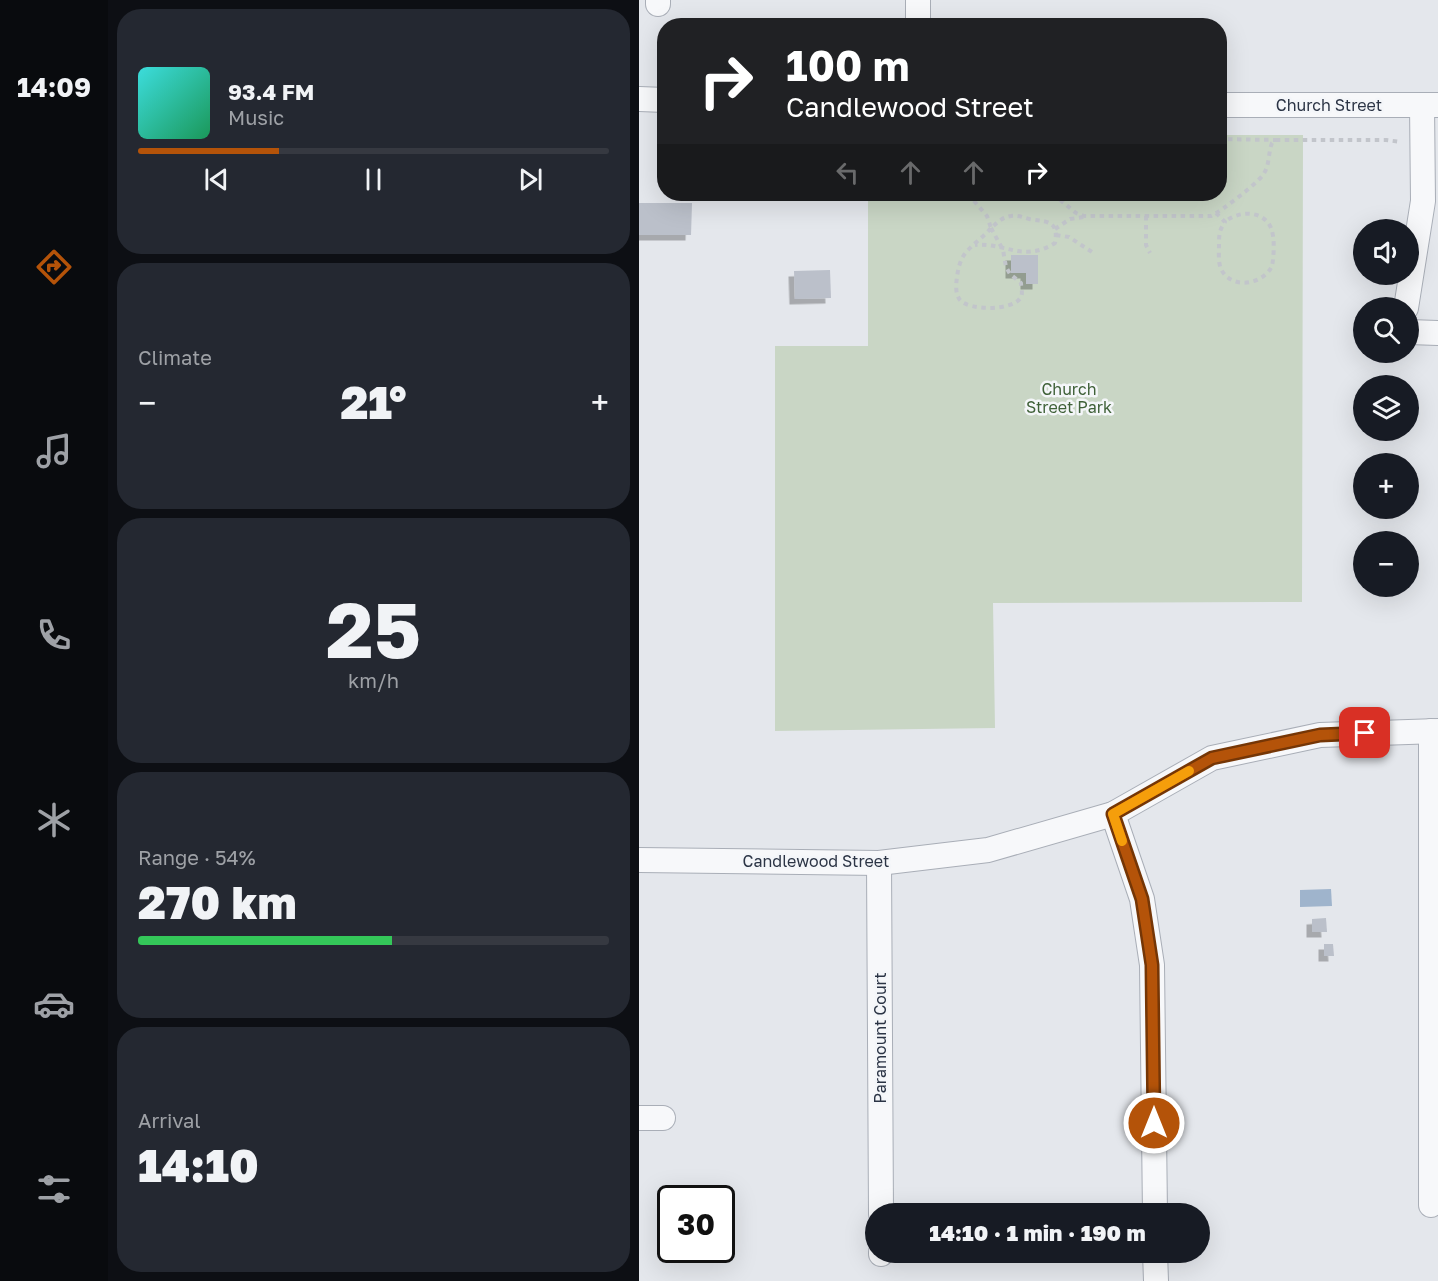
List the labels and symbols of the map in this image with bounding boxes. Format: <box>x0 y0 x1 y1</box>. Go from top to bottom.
street label: Church Street <box>1276 95 1382 115</box>
park label: Church Street Park <box>1026 379 1112 417</box>
pin <box>1339 707 1390 758</box>
street label: Candlewood Street <box>743 851 889 871</box>
street label: Paramount Court <box>870 972 890 1104</box>
position arrow <box>1122 1091 1186 1155</box>
speed limit sign: 30 <box>657 1185 735 1263</box>

